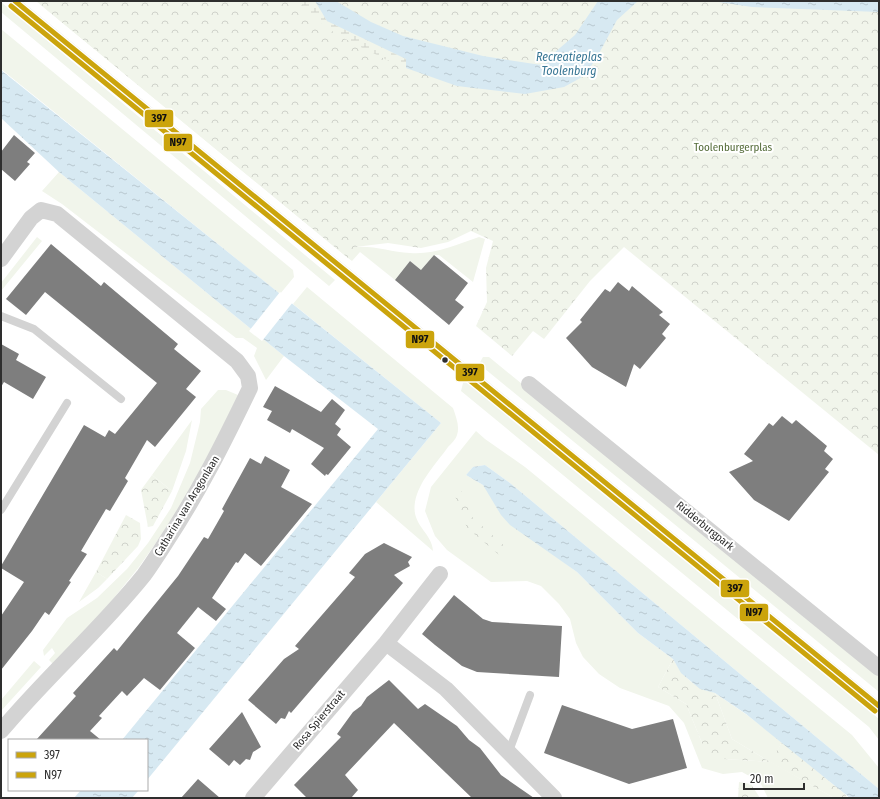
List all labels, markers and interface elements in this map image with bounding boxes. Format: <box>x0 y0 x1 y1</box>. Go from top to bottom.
water label: Recreatieplas Toolenburg <box>536 50 602 78</box>
line badge: 397 <box>144 109 174 128</box>
text: 397 <box>150 112 167 125</box>
line badge: N97 <box>163 133 193 152</box>
text: N97 <box>170 136 187 149</box>
park label: Toolenburgerplas <box>694 141 772 154</box>
line badge: N97 <box>405 330 435 349</box>
text: N97 <box>412 333 429 346</box>
unlabelled marker <box>440 355 450 365</box>
line badge: 397 <box>455 363 485 382</box>
text: 397 <box>461 366 478 379</box>
street label: Catharina van Aragonlaan <box>152 453 222 559</box>
street label: Ridderburgpark <box>674 499 737 554</box>
line badge: 397 <box>720 579 750 598</box>
text: 397 <box>726 582 743 595</box>
line badge: N97 <box>739 603 769 622</box>
text: N97 <box>746 606 763 619</box>
street label: Rosa Spierstraat <box>290 687 348 752</box>
legend <box>8 739 148 791</box>
text: 397 <box>44 748 60 762</box>
scale bar <box>744 765 804 791</box>
text: N97 <box>44 768 62 782</box>
text: 20 m <box>750 772 774 786</box>

